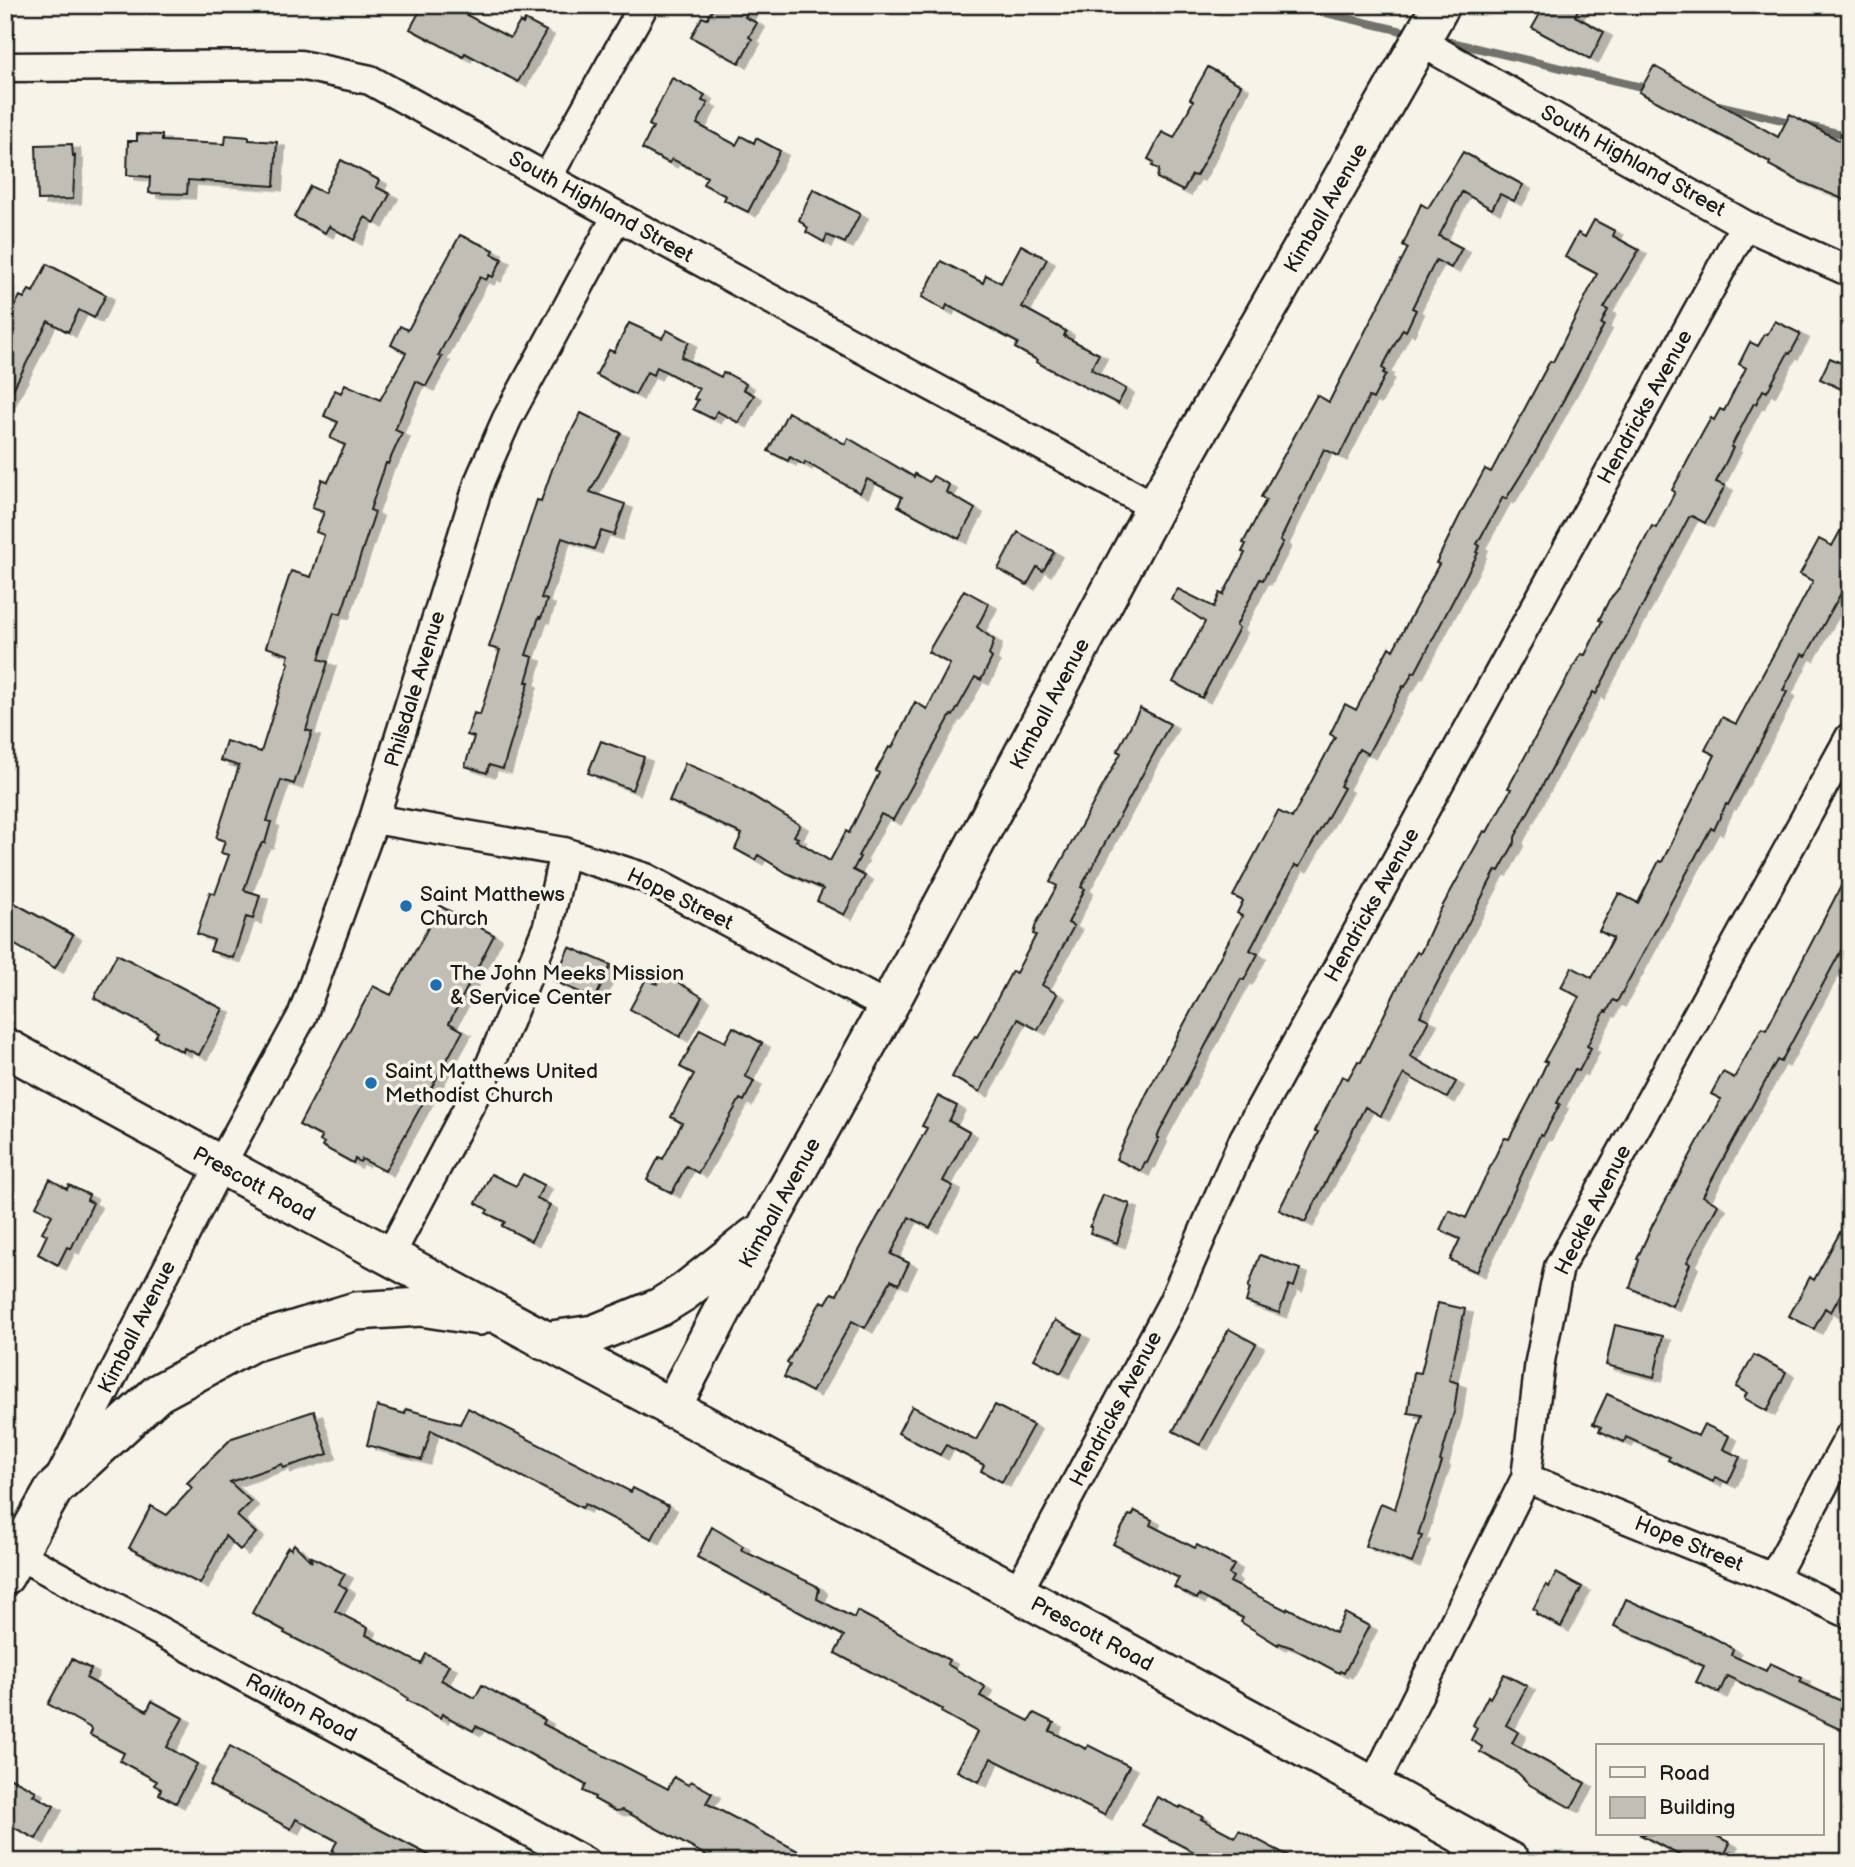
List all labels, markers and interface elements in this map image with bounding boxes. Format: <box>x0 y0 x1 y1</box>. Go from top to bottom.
street label: South Highland Street <box>1536 100 1730 222</box>
street label: Kimball Avenue <box>1279 139 1373 277</box>
street label: South Highland Street <box>504 146 698 268</box>
street label: Hendricks Avenue <box>1592 326 1698 488</box>
street label: Philsdale Avenue <box>379 608 451 770</box>
street label: Kimball Avenue <box>1005 634 1095 774</box>
street label: Hendricks Avenue <box>1319 824 1425 986</box>
street label: Hope Street <box>623 863 738 936</box>
place label: Saint Matthews Church <box>420 882 565 931</box>
marker: Saint Matthews Church <box>398 898 414 914</box>
place label: The John Meeks Mission & Service Center <box>450 961 684 1010</box>
marker: The John Meeks Mission & Service Center <box>428 977 444 993</box>
place label: Saint Matthews United Methodist Church <box>385 1059 598 1108</box>
marker: Saint Matthews United Methodist Church <box>363 1075 379 1091</box>
street label: Kimball Avenue <box>734 1133 826 1273</box>
street label: Prescott Road <box>188 1141 320 1227</box>
street label: Heckle Avenue <box>1550 1141 1636 1279</box>
street label: Kimball Avenue <box>93 1257 181 1397</box>
street label: Hendricks Avenue <box>1065 1327 1167 1491</box>
street label: Hope Street <box>1631 1511 1747 1577</box>
street label: Prescott Road <box>1026 1591 1158 1677</box>
street label: Railton Road <box>241 1668 361 1748</box>
legend <box>1596 1744 1824 1836</box>
text: Road <box>1659 1761 1710 1786</box>
text: Building <box>1659 1795 1735 1820</box>

